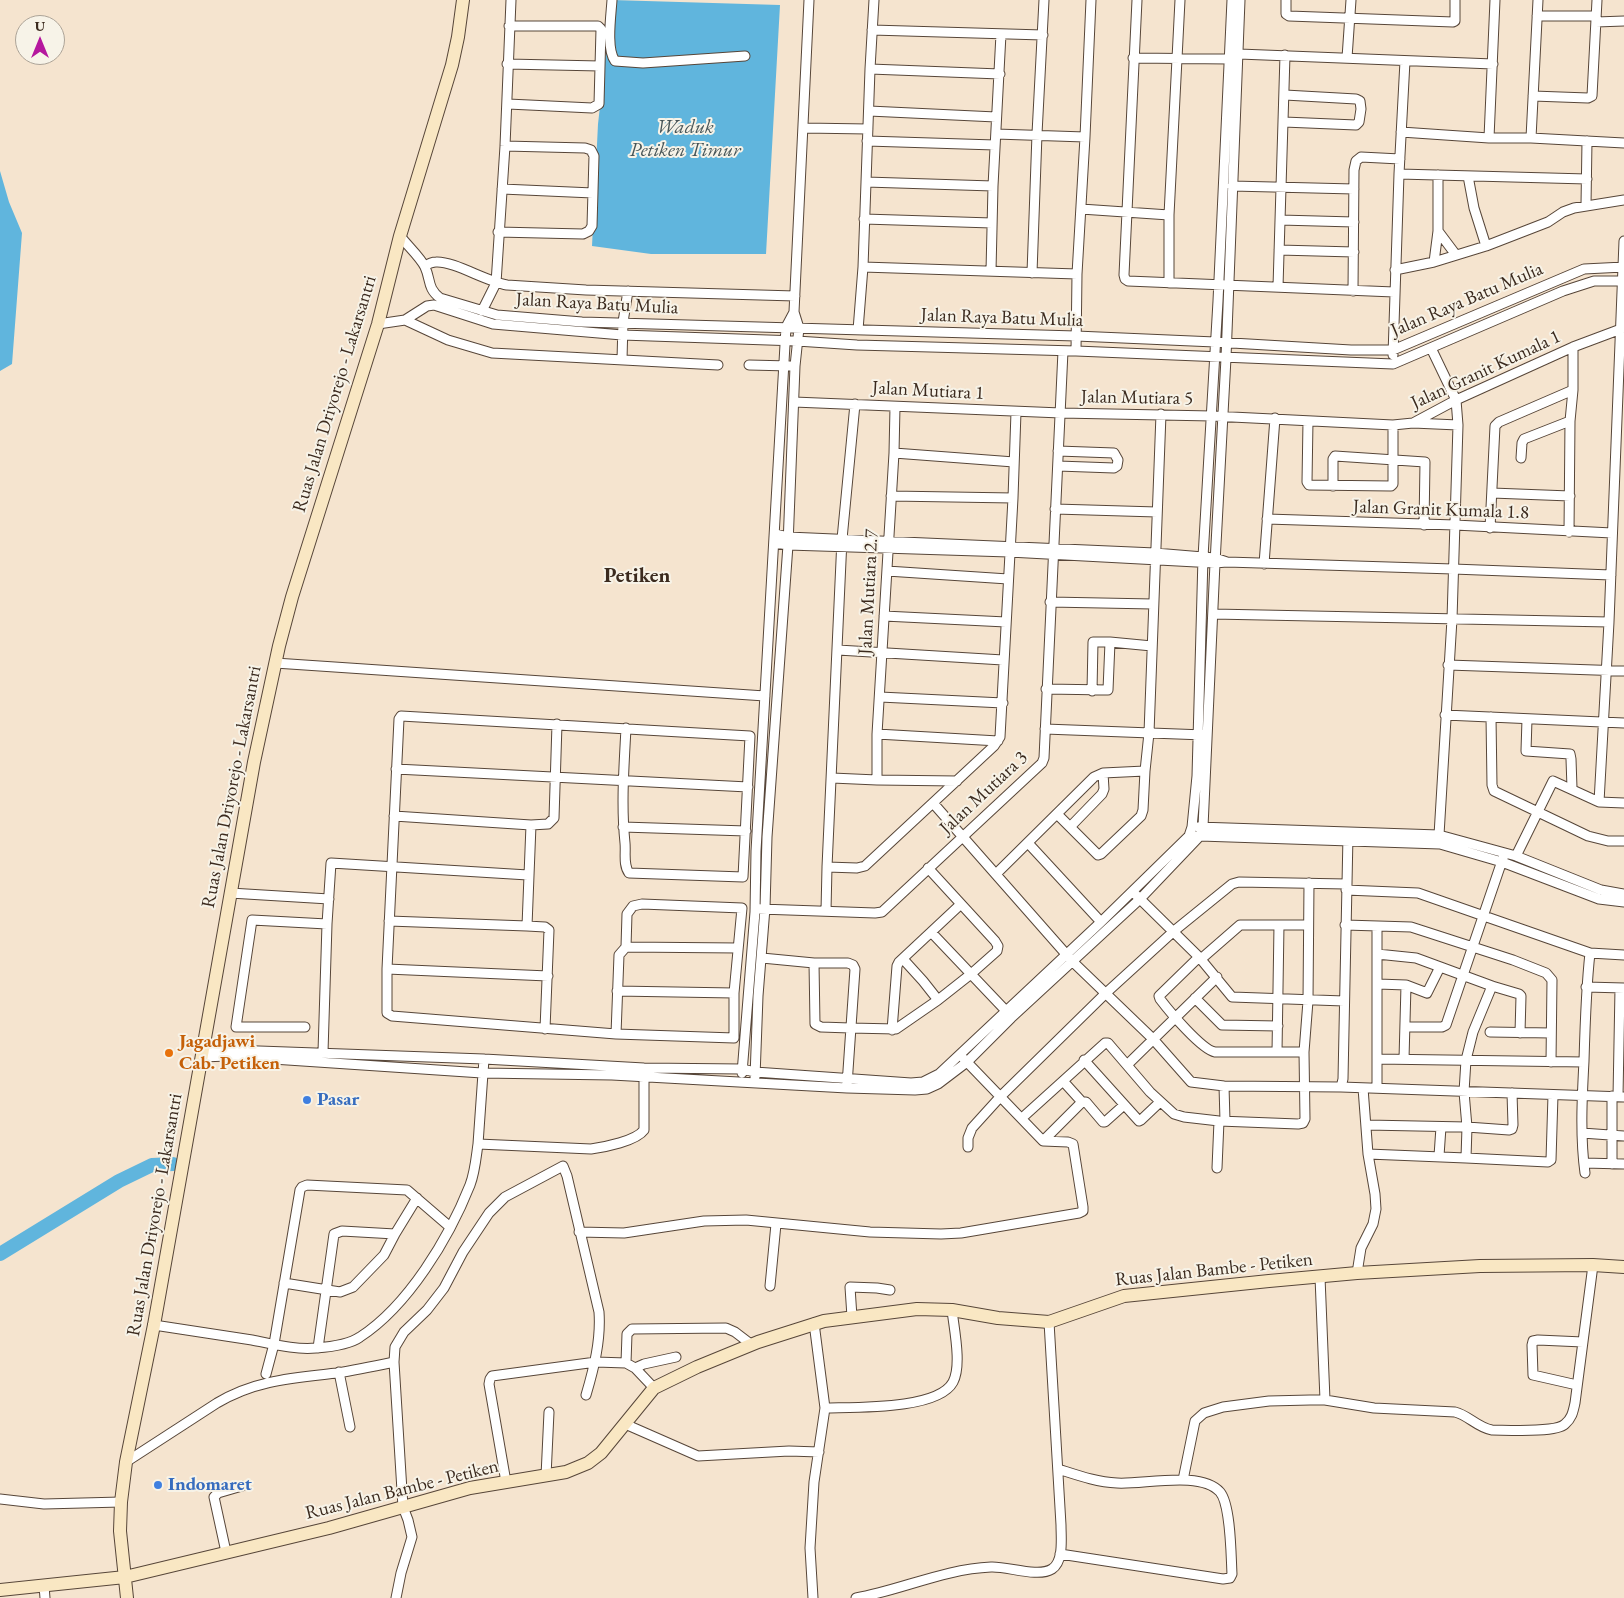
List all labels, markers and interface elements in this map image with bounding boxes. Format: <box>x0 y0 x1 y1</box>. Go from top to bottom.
north arrow <box>15 15 65 65</box>
text: U <box>35 17 45 35</box>
water label: Waduk Petiken Timur <box>629 116 741 163</box>
street label: Jalan Raya Batu Mulia <box>1388 258 1546 342</box>
street label: Ruas Jalan Driyorejo - Lakarsantri <box>288 273 382 515</box>
street label: Jalan Raya Batu Mulia <box>515 288 679 320</box>
street label: Jalan Raya Batu Mulia <box>920 304 1084 332</box>
street label: Jalan Granit Kumala 1 <box>1407 325 1565 415</box>
street label: Jalan Mutiara 1 <box>871 377 985 405</box>
street label: Jalan Mutiara 5 <box>1081 386 1193 410</box>
street label: Jalan Granit Kumala 1.8 <box>1353 496 1529 524</box>
street label: Jalan Mutiara 2.7 <box>854 529 884 655</box>
district label: Petiken <box>604 563 670 589</box>
street label: Ruas Jalan Driyorejo - Lakarsantri <box>197 664 267 910</box>
street label: Jalan Mutiara 3 <box>935 746 1033 840</box>
place label: Jagadjawi Cab. Petiken <box>179 1031 280 1075</box>
marker: Jagadjawi Cab. Petiken <box>163 1047 175 1059</box>
place label: Pasar <box>317 1089 359 1111</box>
street label: Ruas Jalan Driyorejo - Lakarsantri <box>122 1092 188 1338</box>
marker: Pasar <box>301 1094 313 1106</box>
street label: Ruas Jalan Bambe - Petiken <box>1114 1248 1314 1292</box>
street label: Ruas Jalan Bambe - Petiken <box>303 1455 501 1525</box>
place label: Indomaret <box>168 1474 252 1496</box>
marker: Indomaret <box>152 1479 164 1491</box>

